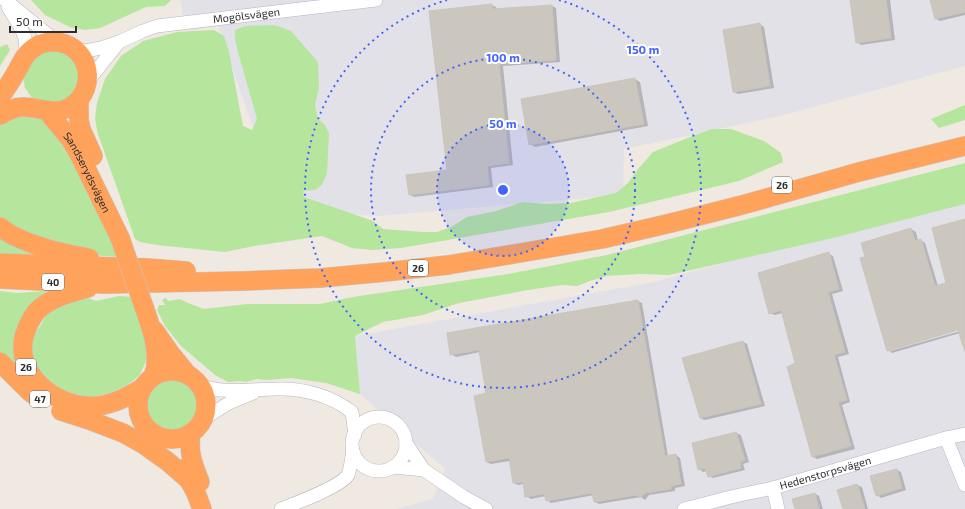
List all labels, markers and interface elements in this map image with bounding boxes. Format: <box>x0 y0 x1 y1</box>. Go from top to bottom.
street label: Mogölsvägen <box>212 4 281 25</box>
scale bar <box>10 8 76 34</box>
text: 50 m <box>16 14 43 28</box>
text: 150 m <box>627 42 659 56</box>
text: 100 m <box>486 50 520 64</box>
text: 50 m <box>489 116 517 130</box>
street label: Sandserydsvägen <box>61 129 114 215</box>
road number: 26 <box>772 177 792 193</box>
centre of rings <box>496 183 510 197</box>
road number: 26 <box>408 260 428 276</box>
road number: 40 <box>42 274 64 290</box>
road number: 26 <box>16 359 36 375</box>
road number: 47 <box>30 391 50 407</box>
street label: Hedenstorpsvägen <box>778 453 873 492</box>

